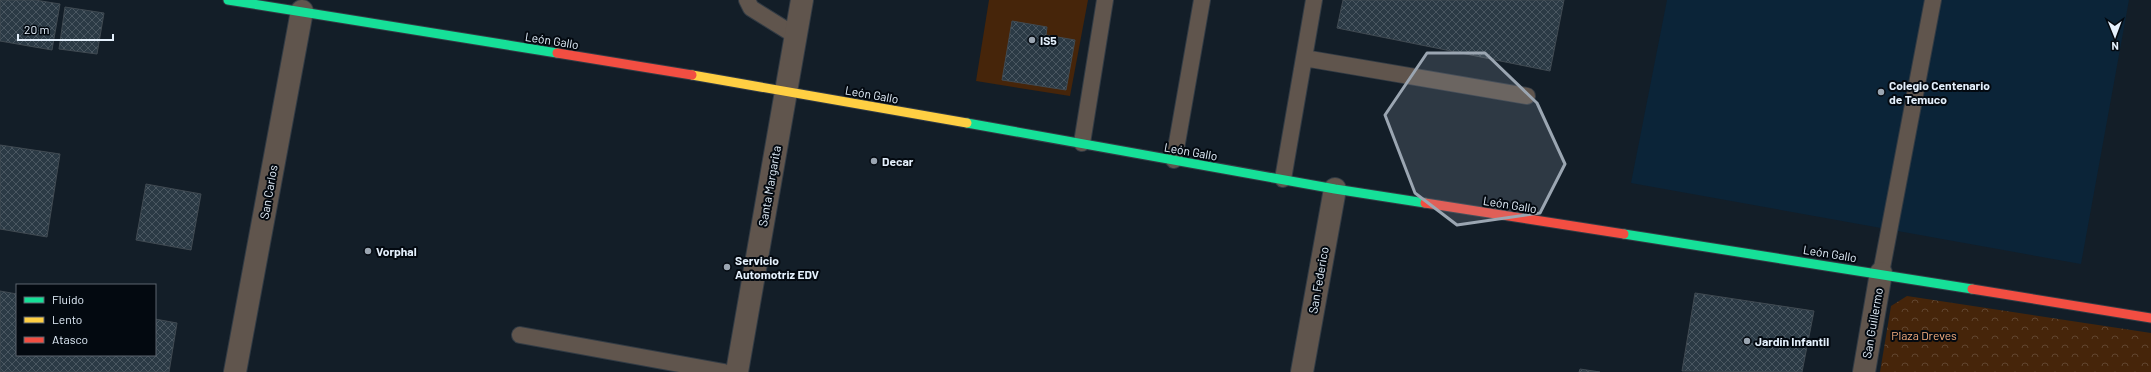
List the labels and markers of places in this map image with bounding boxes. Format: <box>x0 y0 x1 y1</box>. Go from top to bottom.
place label: IS5 <box>1040 33 1057 47</box>
marker: IS5 <box>1027 35 1037 45</box>
place label: Colegio Centenario de Temuco <box>1889 78 1990 106</box>
marker: Colegio Centenario de Temuco <box>1876 87 1886 97</box>
place label: Decar <box>882 154 914 168</box>
marker: Decar <box>869 156 879 166</box>
place label: Vorphal <box>376 244 417 258</box>
marker: Vorphal <box>363 246 373 256</box>
place label: Servicio Automotriz EDV <box>735 253 820 281</box>
marker: Servicio Automotriz EDV <box>722 262 732 272</box>
place label: Jardín Infantil <box>1755 334 1829 348</box>
marker: Jardín Infantil <box>1742 336 1752 346</box>

